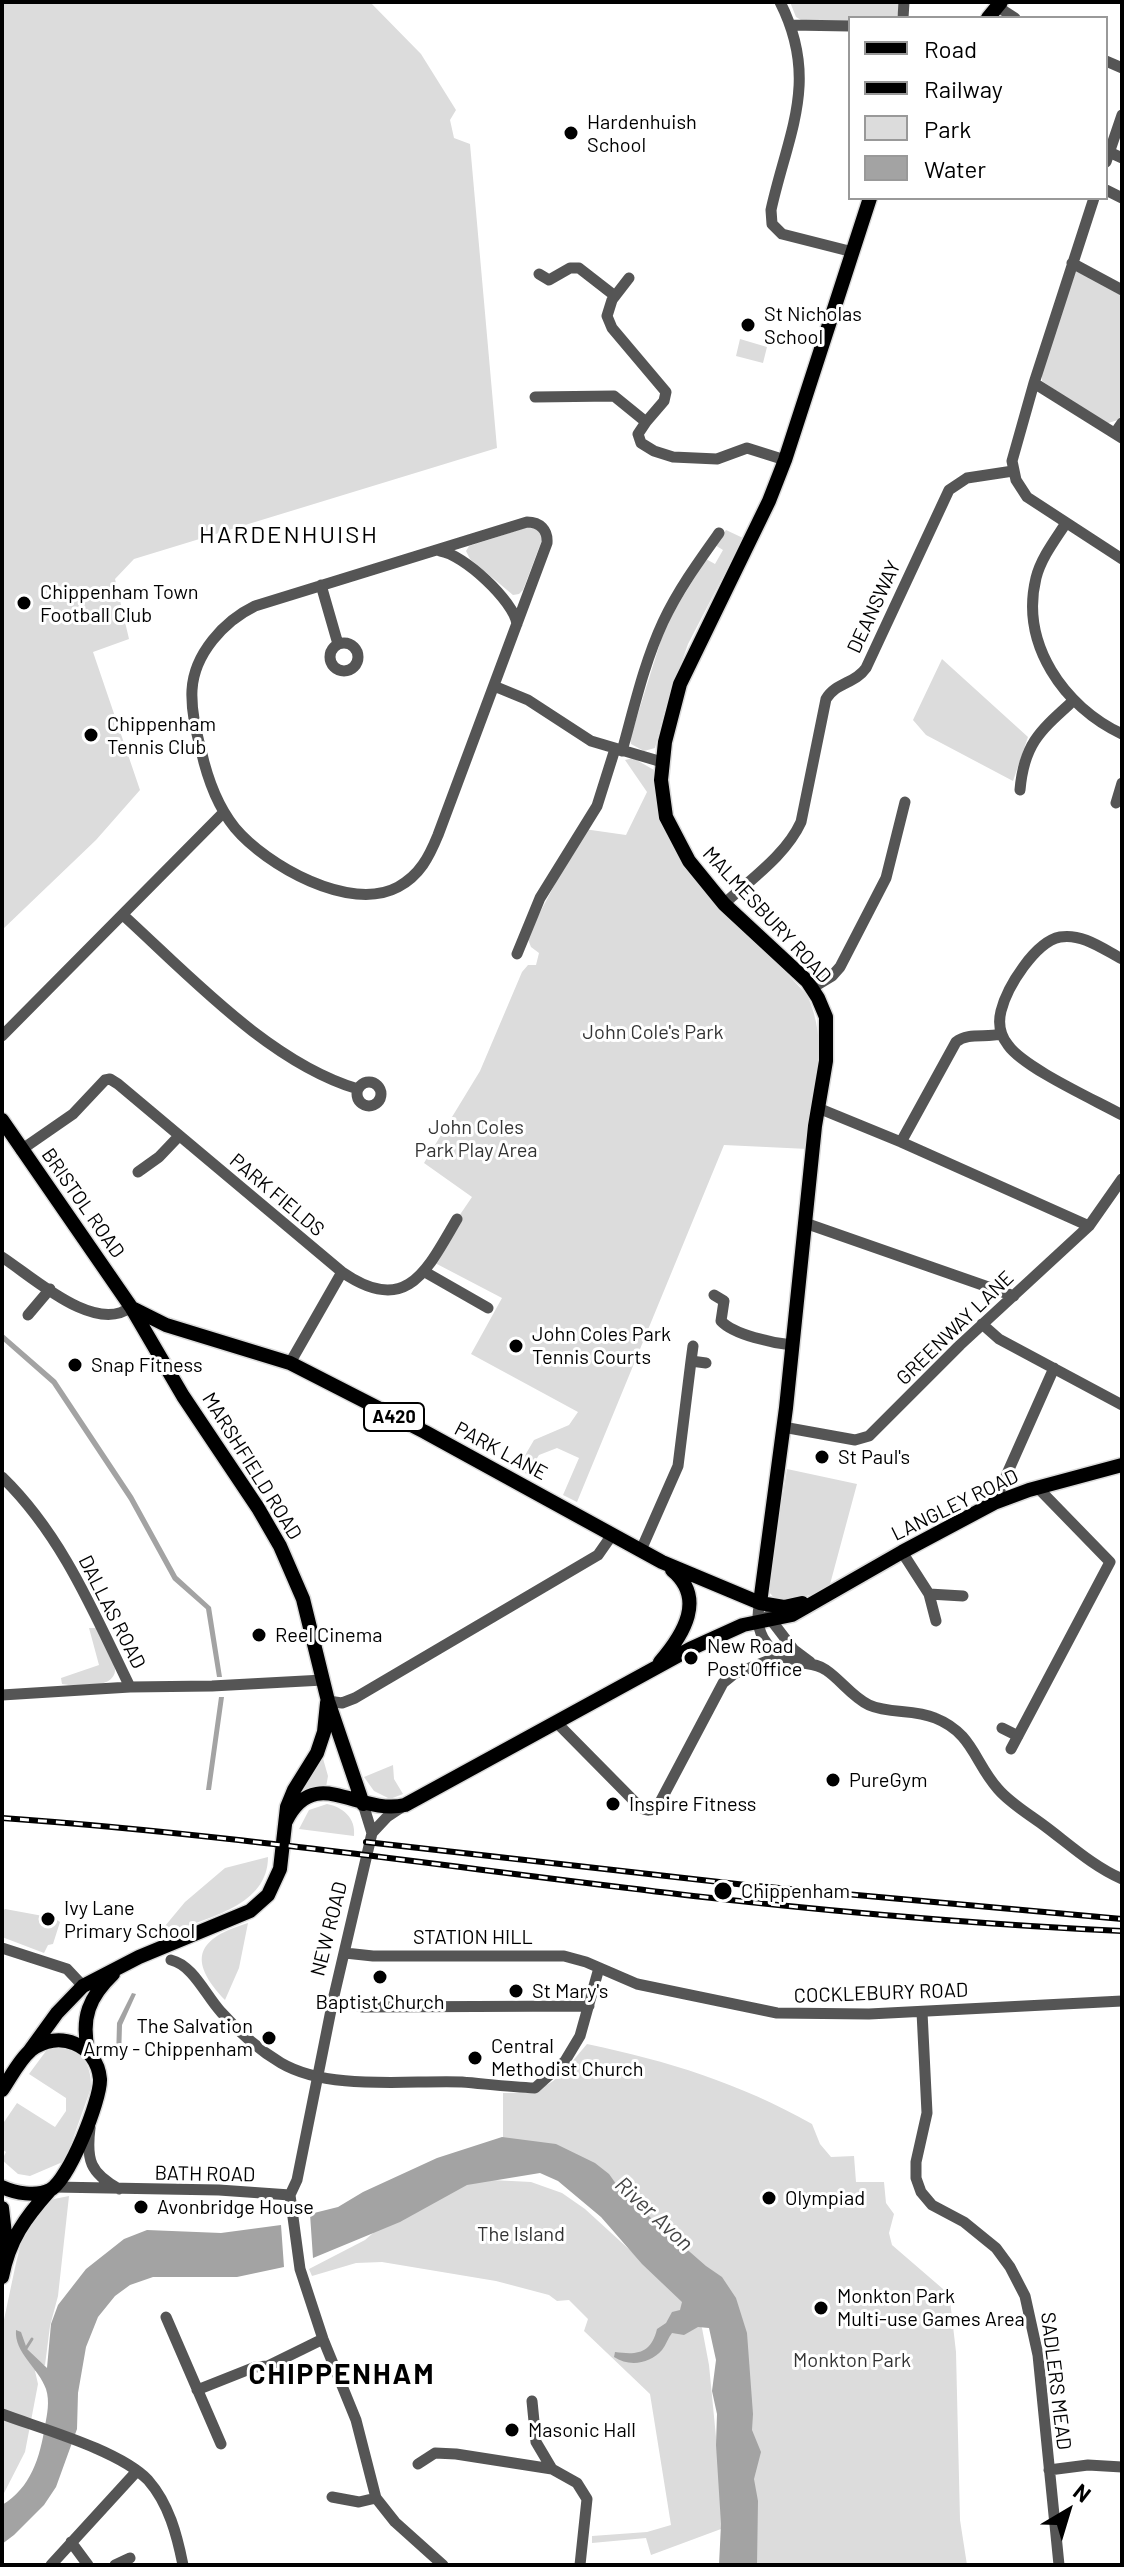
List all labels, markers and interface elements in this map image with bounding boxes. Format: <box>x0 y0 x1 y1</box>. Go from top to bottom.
legend <box>848 16 1108 200</box>
text: Road <box>924 34 977 63</box>
text: Railway <box>924 74 1003 103</box>
place label: Hardenhuish School <box>587 110 697 157</box>
text: Park <box>924 114 971 143</box>
marker: Hardenhuish School <box>562 124 580 142</box>
text: Water <box>924 154 986 183</box>
place label: St Nicholas School <box>764 302 862 349</box>
marker: St Nicholas School <box>739 316 757 334</box>
district label: HARDENHUISH <box>199 521 379 549</box>
street label: DEANSWAY <box>842 557 906 657</box>
place label: Chippenham Town Football Club <box>40 580 199 627</box>
marker: Chippenham Town Football Club <box>15 594 33 612</box>
place label: Chippenham Tennis Club <box>107 712 216 759</box>
marker: Chippenham Tennis Club <box>82 726 100 744</box>
street label: MALMESBURY ROAD <box>698 842 836 988</box>
park label: John Cole's Park <box>583 1020 723 1044</box>
park label: John Coles Park Play Area <box>414 1115 538 1162</box>
street label: BRISTOL ROAD <box>36 1143 130 1263</box>
street label: PARK FIELDS <box>225 1149 329 1241</box>
street label: GREENWAY LANE <box>891 1266 1019 1390</box>
place label: John Coles Park Tennis Courts <box>532 1322 671 1369</box>
marker: John Coles Park Tennis Courts <box>507 1337 525 1355</box>
place label: Snap Fitness <box>91 1353 203 1377</box>
marker: Snap Fitness <box>66 1356 84 1374</box>
street label: MARSHFIELD ROAD <box>197 1388 307 1544</box>
road number: A420 <box>364 1403 424 1431</box>
street label: PARK LANE <box>450 1417 552 1485</box>
place label: St Paul's <box>838 1445 910 1469</box>
marker: St Paul's <box>813 1448 831 1466</box>
street label: LANGLEY ROAD <box>888 1464 1022 1546</box>
street label: DALLAS ROAD <box>73 1551 151 1673</box>
place label: Reel Cinema <box>275 1623 382 1647</box>
marker: Reel Cinema <box>250 1626 268 1644</box>
place label: New Road Post Office <box>707 1634 802 1681</box>
marker: New Road Post Office <box>682 1649 700 1667</box>
place label: PureGym <box>849 1768 927 1792</box>
marker: PureGym <box>824 1771 842 1789</box>
place label: Inspire Fitness <box>629 1792 756 1816</box>
marker: Inspire Fitness <box>604 1795 622 1813</box>
street label: NEW ROAD <box>306 1879 352 1979</box>
place label: Chippenham <box>741 1879 850 1903</box>
marker: Chippenham <box>712 1880 734 1902</box>
place label: Ivy Lane Primary School <box>64 1896 195 1943</box>
marker: Ivy Lane Primary School <box>39 1910 57 1928</box>
street label: STATION HILL <box>413 1925 533 1949</box>
marker: Baptist Church <box>371 1968 389 1986</box>
street label: COCKLEBURY ROAD <box>793 1978 969 2008</box>
place label: St Mary's <box>532 1979 608 2003</box>
marker: St Mary's <box>507 1982 525 2000</box>
place label: Baptist Church <box>316 1990 444 2014</box>
place label: The Salvation Army - Chippenham <box>83 2014 253 2061</box>
marker: The Salvation Army - Chippenham <box>260 2029 278 2047</box>
place label: Central Methodist Church <box>491 2034 644 2081</box>
marker: Central Methodist Church <box>466 2049 484 2067</box>
street label: BATH ROAD <box>155 2161 255 2187</box>
water label: River Avon <box>610 2171 698 2257</box>
place label: Olympiad <box>785 2186 865 2210</box>
marker: Olympiad <box>760 2189 778 2207</box>
place label: Avonbridge House <box>157 2195 314 2219</box>
marker: Avonbridge House <box>132 2198 150 2216</box>
park label: The Island <box>477 2222 565 2246</box>
place label: Monkton Park Multi-use Games Area <box>837 2284 1025 2331</box>
marker: Monkton Park Multi-use Games Area <box>812 2299 830 2317</box>
street label: SADLERS MEAD <box>1036 2311 1076 2451</box>
park label: Monkton Park <box>793 2348 911 2372</box>
district label: CHIPPENHAM <box>249 2358 435 2392</box>
place label: Masonic Hall <box>528 2418 636 2442</box>
marker: Masonic Hall <box>503 2421 521 2439</box>
north arrow <box>1028 2471 1108 2551</box>
text: N <box>1069 2477 1097 2507</box>

